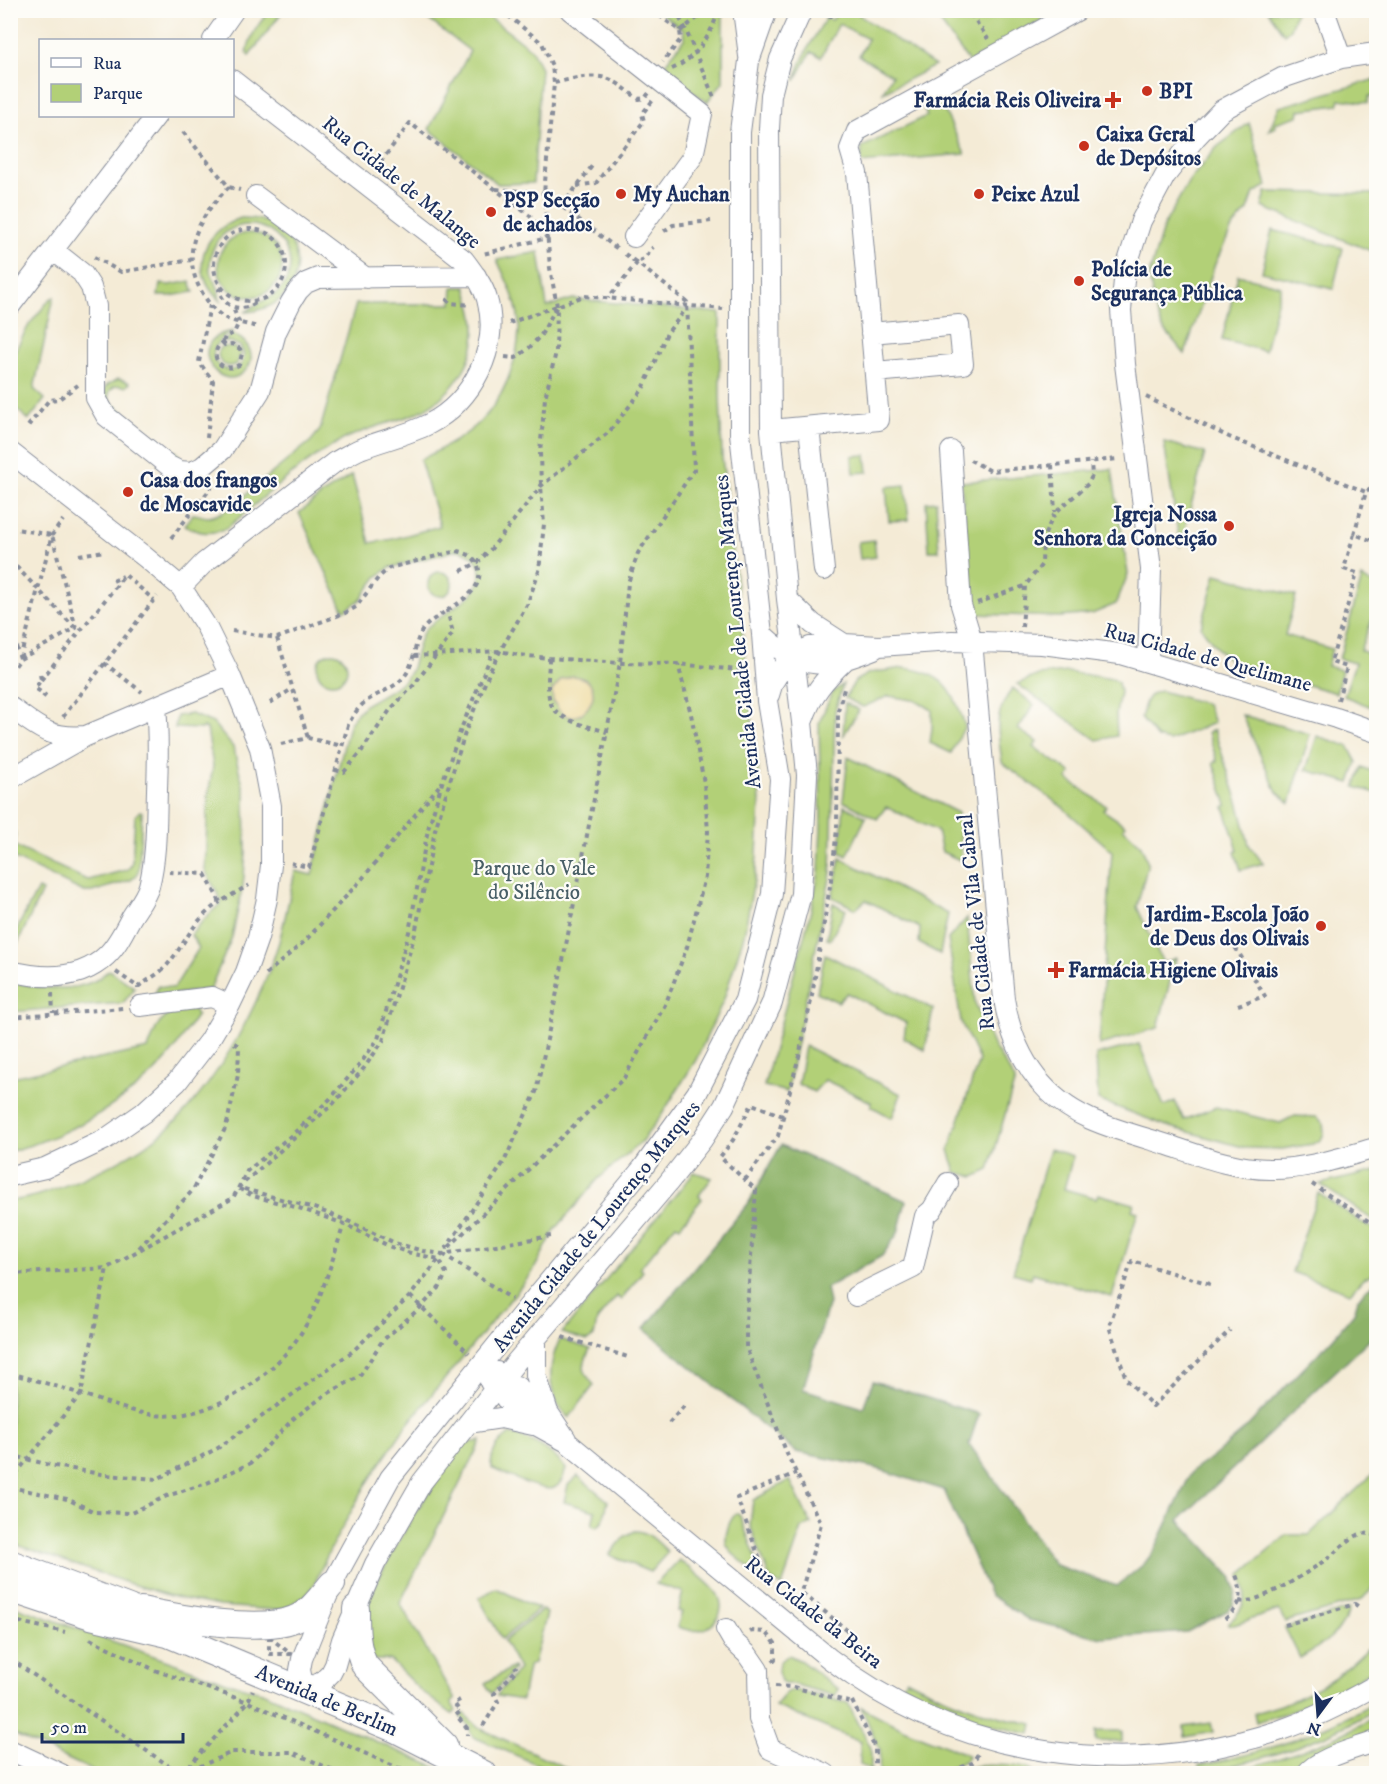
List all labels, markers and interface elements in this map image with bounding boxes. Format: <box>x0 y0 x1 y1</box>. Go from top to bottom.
legend <box>39 39 234 117</box>
text: Rua <box>93 53 122 75</box>
place label: BPI <box>1159 79 1193 105</box>
text: Parque <box>93 83 143 105</box>
marker: BPI <box>1140 84 1154 98</box>
place label: Farmácia Reis Oliveira <box>913 88 1102 114</box>
marker: Farmácia Reis Oliveira <box>1106 93 1120 107</box>
street label: Rua Cidade de Malange <box>317 111 486 255</box>
place label: Caixa Geral de Depósitos <box>1096 122 1201 172</box>
marker: Caixa Geral de Depósitos <box>1077 139 1091 153</box>
place label: My Auchan <box>633 182 731 208</box>
place label: Peixe Azul <box>991 182 1080 208</box>
marker: My Auchan <box>614 187 628 201</box>
marker: Peixe Azul <box>972 187 986 201</box>
place label: PSP Secção de achados <box>503 188 600 238</box>
marker: PSP Secção de achados <box>484 205 498 219</box>
place label: Polícia de Segurança Pública <box>1091 257 1244 307</box>
marker: Polícia de Segurança Pública <box>1072 274 1086 288</box>
place label: Casa dos frangos de Moscavide <box>140 468 277 518</box>
street label: Avenida Cidade de Lourenço Marques <box>709 473 767 790</box>
marker: Casa dos frangos de Moscavide <box>121 485 135 499</box>
place label: Igreja Nossa Senhora da Conceição <box>1034 502 1218 552</box>
marker: Igreja Nossa Senhora da Conceição <box>1222 519 1236 533</box>
street label: Rua Cidade de Quelimane <box>1101 618 1315 698</box>
street label: Rua Cidade de Vila Cabral <box>953 812 1001 1031</box>
park label: Parque do Vale do Silêncio <box>472 856 596 906</box>
place label: Jardim-Escola João de Deus dos Olivais <box>1144 902 1309 952</box>
marker: Jardim-Escola João de Deus dos Olivais <box>1314 919 1328 933</box>
place label: Farmácia Higiene Olivais <box>1068 958 1278 984</box>
marker: Farmácia Higiene Olivais <box>1049 963 1063 977</box>
street label: Avenida Cidade de Lourenço Marques <box>487 1096 706 1358</box>
street label: Rua Cidade da Beira <box>739 1551 888 1675</box>
street label: Avenida de Berlim <box>252 1659 402 1743</box>
north arrow <box>1288 1685 1348 1745</box>
scale bar <box>42 1706 183 1744</box>
text: 50 m <box>51 1717 87 1739</box>
text: N <box>1305 1717 1323 1740</box>

